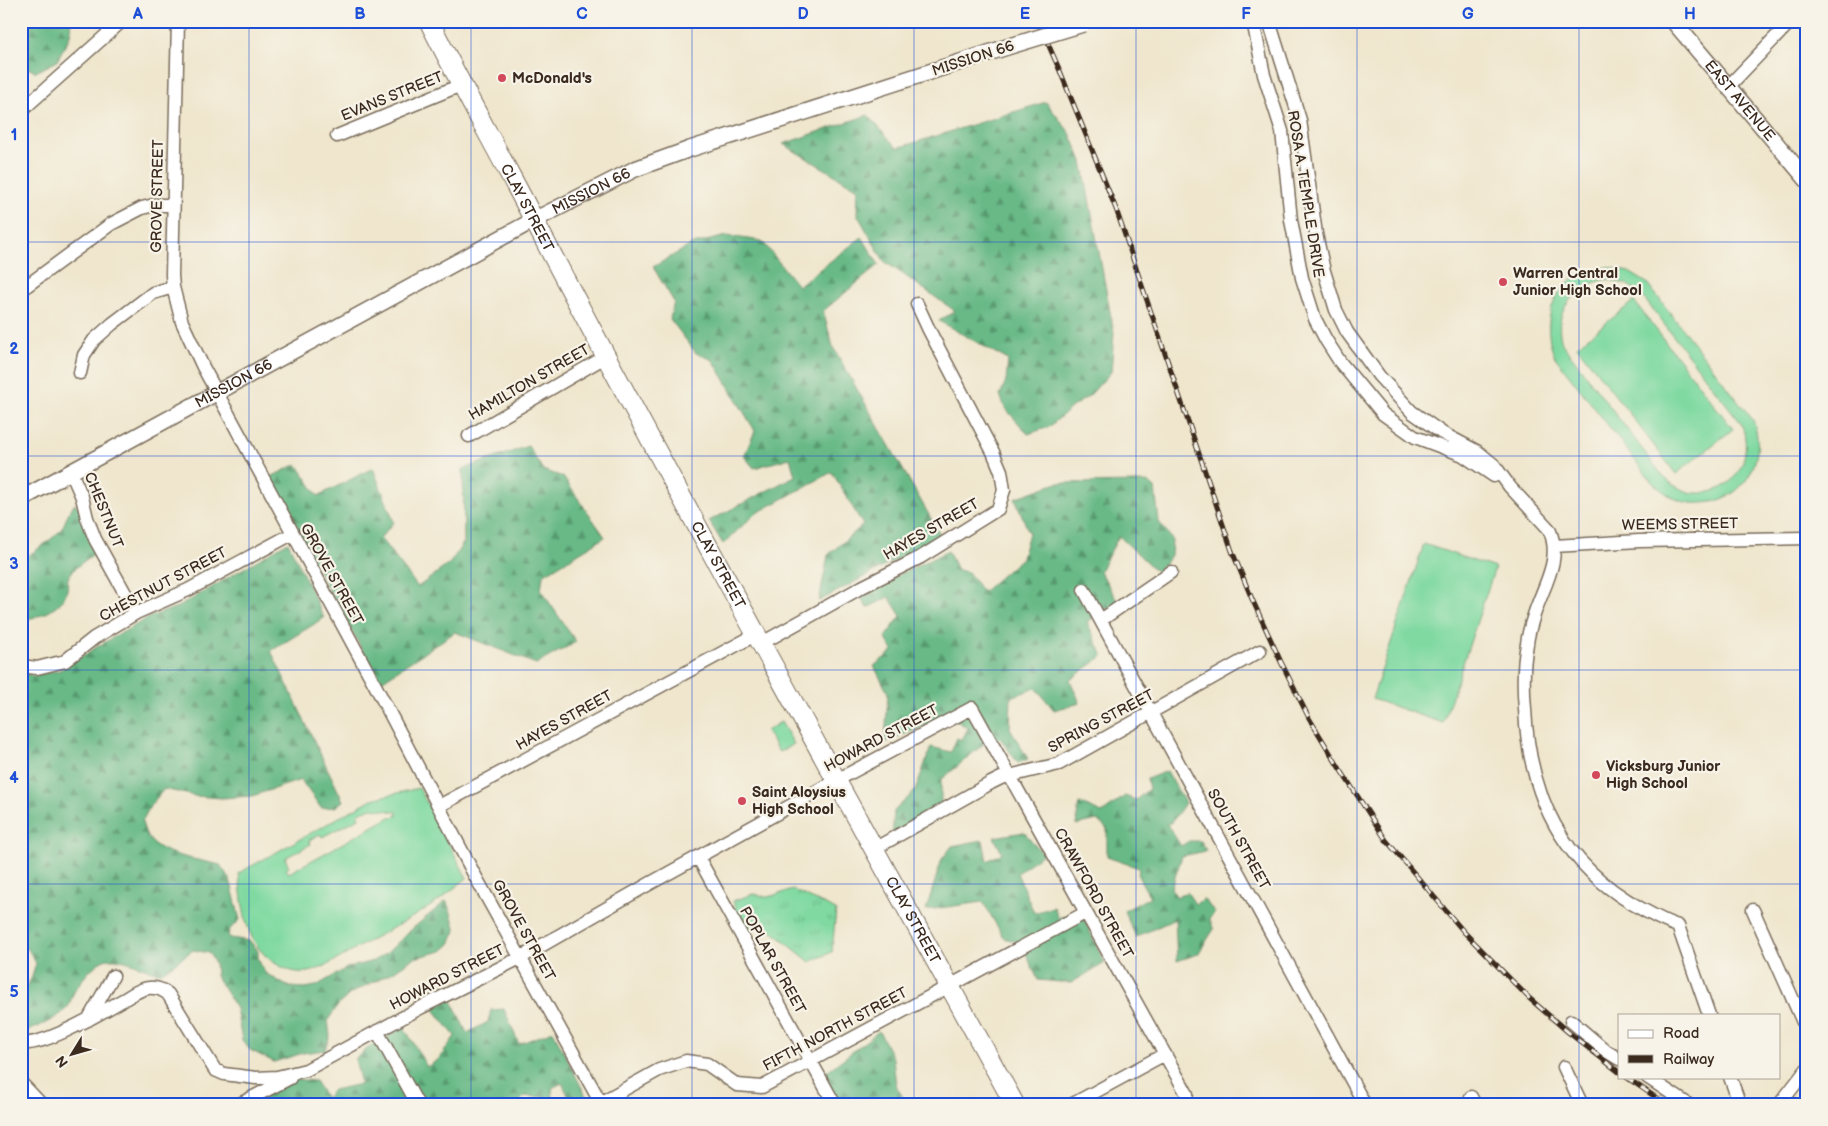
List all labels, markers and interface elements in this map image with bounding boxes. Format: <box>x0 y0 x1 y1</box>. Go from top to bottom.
text: A <box>132 5 143 24</box>
text: B <box>354 5 366 24</box>
text: C <box>576 5 588 24</box>
text: D <box>797 5 809 24</box>
text: E <box>1020 5 1030 24</box>
text: F <box>1241 5 1251 24</box>
text: G <box>1462 5 1474 24</box>
text: H <box>1684 5 1696 24</box>
street label: MISSION 66 <box>930 36 1017 81</box>
street label: EAST AVENUE <box>1700 56 1779 145</box>
street label: EVANS STREET <box>338 67 446 126</box>
place label: McDonald's <box>512 69 592 88</box>
marker: McDonald's <box>496 72 508 84</box>
street label: ROSA A. TEMPLE DRIVE <box>1283 109 1328 279</box>
text: 1 <box>11 126 17 145</box>
street label: GROVE STREET <box>147 139 168 253</box>
street label: CLAY STREET <box>496 161 558 255</box>
street label: MISSION 66 <box>549 164 634 219</box>
place label: Warren Central Junior High School <box>1513 264 1642 300</box>
marker: Warren Central Junior High School <box>1497 276 1509 288</box>
text: 2 <box>9 340 19 359</box>
street label: HAMILTON STREET <box>465 340 593 425</box>
street label: MISSION 66 <box>192 355 276 413</box>
street label: CHESTNUT <box>80 469 127 551</box>
street label: HAYES STREET <box>880 494 983 565</box>
street label: WEEMS STREET <box>1622 514 1738 535</box>
street label: CLAY STREET <box>686 518 749 612</box>
street label: GROVE STREET <box>296 520 367 628</box>
street label: CHESTNUT STREET <box>96 543 230 626</box>
text: 3 <box>9 555 19 574</box>
street label: SPRING STREET <box>1045 685 1158 757</box>
street label: HAYES STREET <box>513 686 616 755</box>
street label: HOWARD STREET <box>821 700 941 776</box>
place label: Vicksburg Junior High School <box>1606 757 1721 793</box>
text: 4 <box>9 769 19 788</box>
marker: Vicksburg Junior High School <box>1590 769 1602 781</box>
place label: Saint Aloysius High School <box>752 783 846 819</box>
street label: SOUTH STREET <box>1203 785 1274 893</box>
marker: Saint Aloysius High School <box>736 795 748 807</box>
street label: CRAWFORD STREET <box>1050 825 1137 962</box>
street label: CLAY STREET <box>881 873 944 967</box>
street label: GROVE STREET <box>488 876 559 984</box>
street label: POPLAR STREET <box>735 903 810 1017</box>
street label: HOWARD STREET <box>387 940 508 1015</box>
text: 5 <box>9 983 19 1002</box>
street label: FIFTH NORTH STREET <box>760 983 911 1076</box>
legend <box>1618 1014 1780 1078</box>
text: Road <box>1663 1024 1699 1043</box>
north arrow <box>48 1028 98 1078</box>
text: Railway <box>1663 1050 1714 1069</box>
text: N <box>52 1052 72 1071</box>

